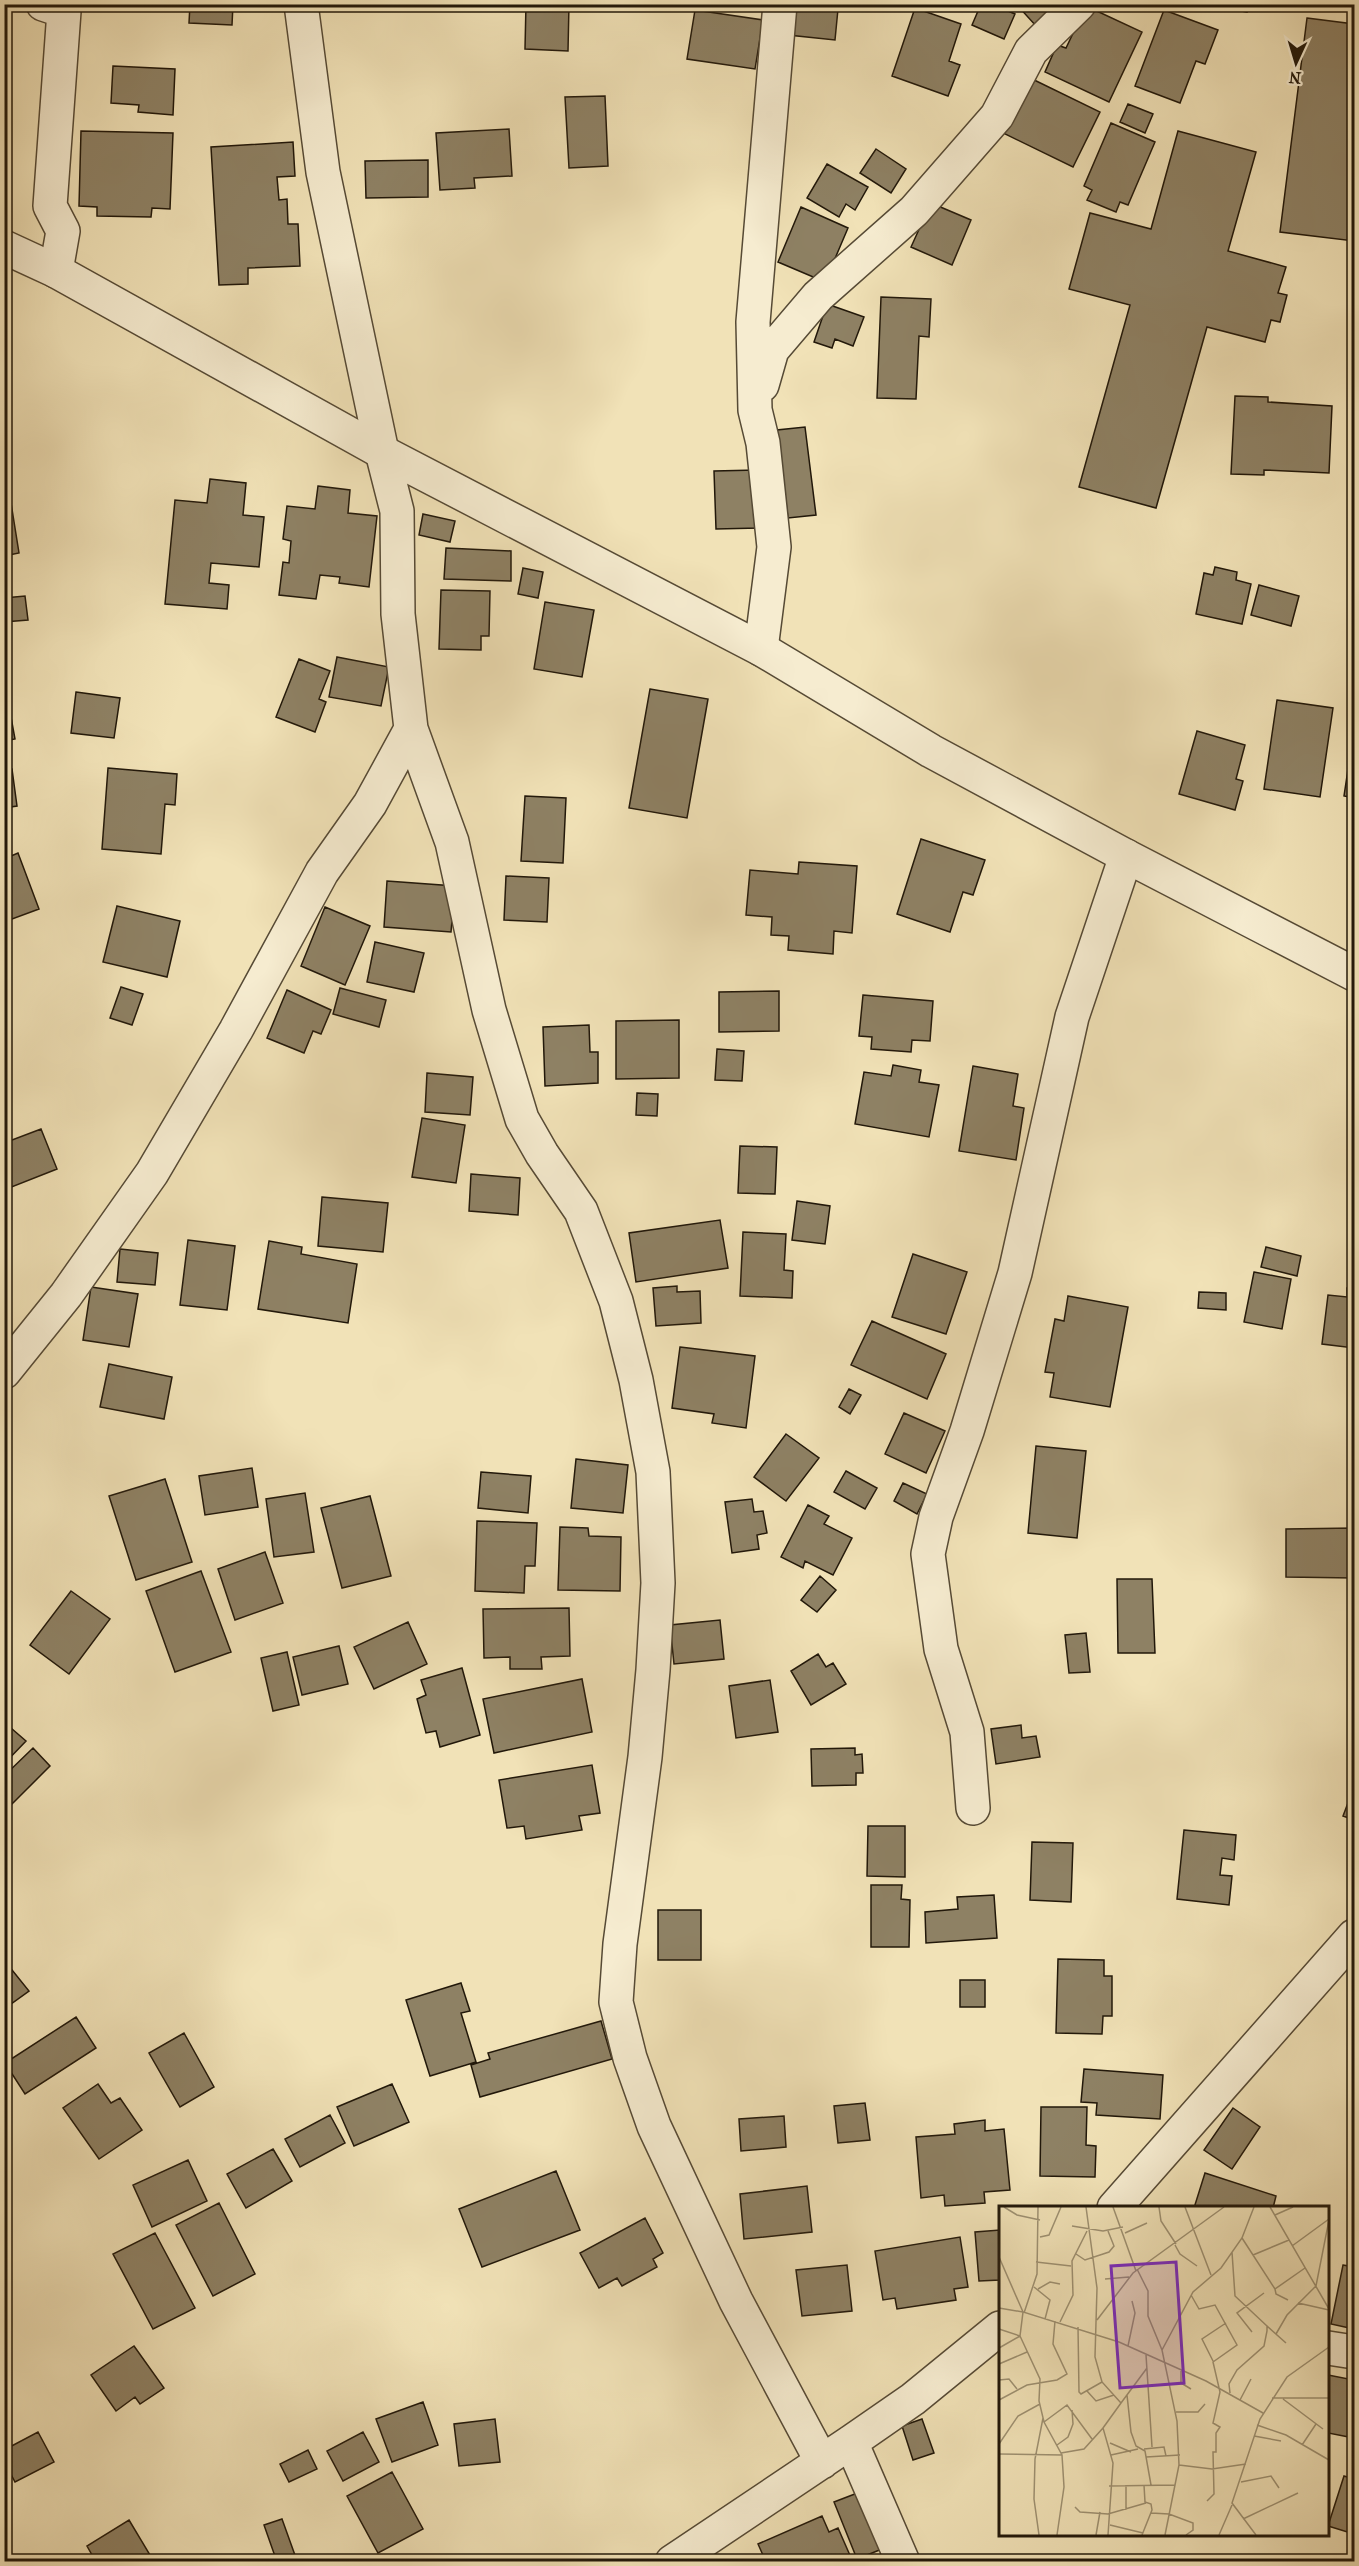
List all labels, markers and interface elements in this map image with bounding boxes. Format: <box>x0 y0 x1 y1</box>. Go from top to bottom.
north arrow <box>1266 33 1326 93</box>
text: N <box>1287 68 1302 87</box>
inset map <box>999 2206 1329 2536</box>

